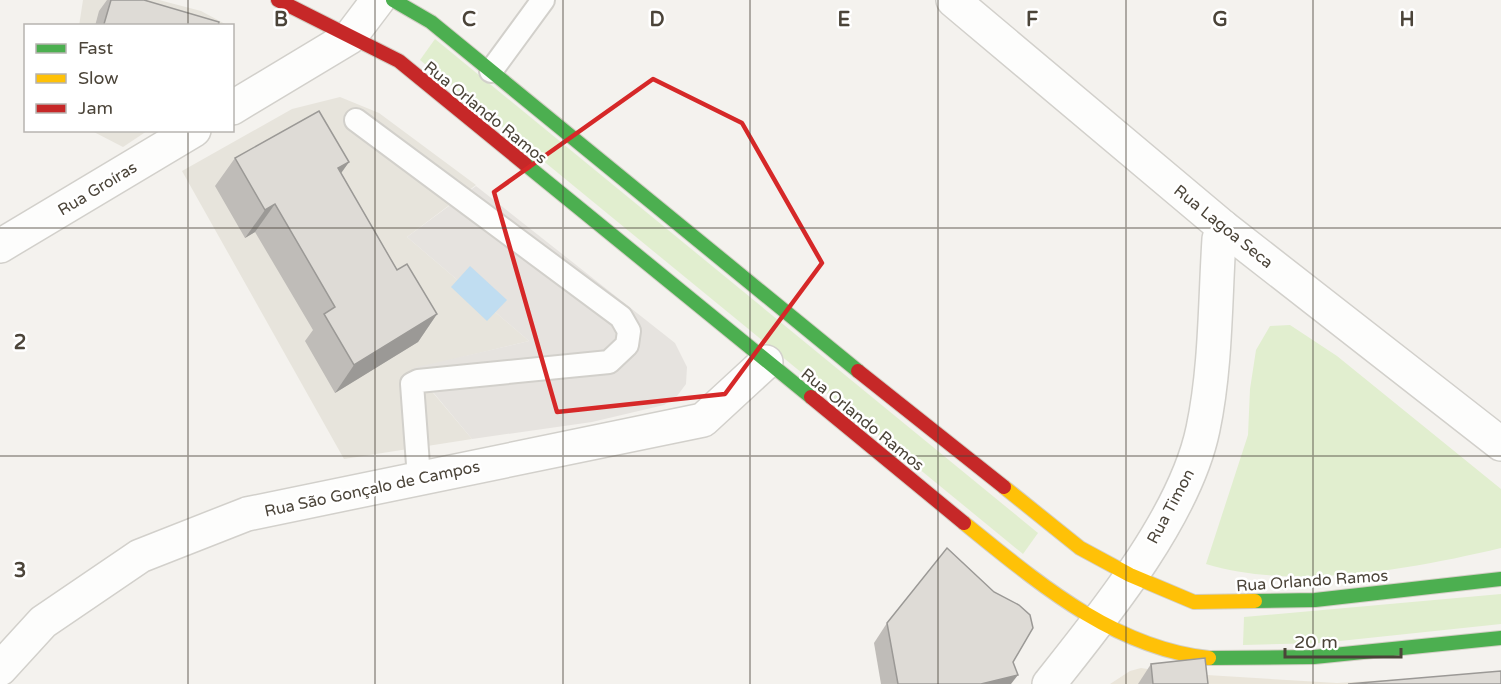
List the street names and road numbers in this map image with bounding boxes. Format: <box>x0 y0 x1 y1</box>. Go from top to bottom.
street label: Rua Orlando Ramos <box>420 57 551 169</box>
street label: Rua Groíras <box>54 157 141 220</box>
street label: Rua Lagoa Seca <box>1170 181 1277 273</box>
street label: Rua Orlando Ramos <box>797 364 928 476</box>
street label: Rua São Gonçalo de Campos <box>263 456 482 522</box>
street label: Rua Timon <box>1143 466 1199 547</box>
street label: Rua Orlando Ramos <box>1235 566 1389 596</box>

